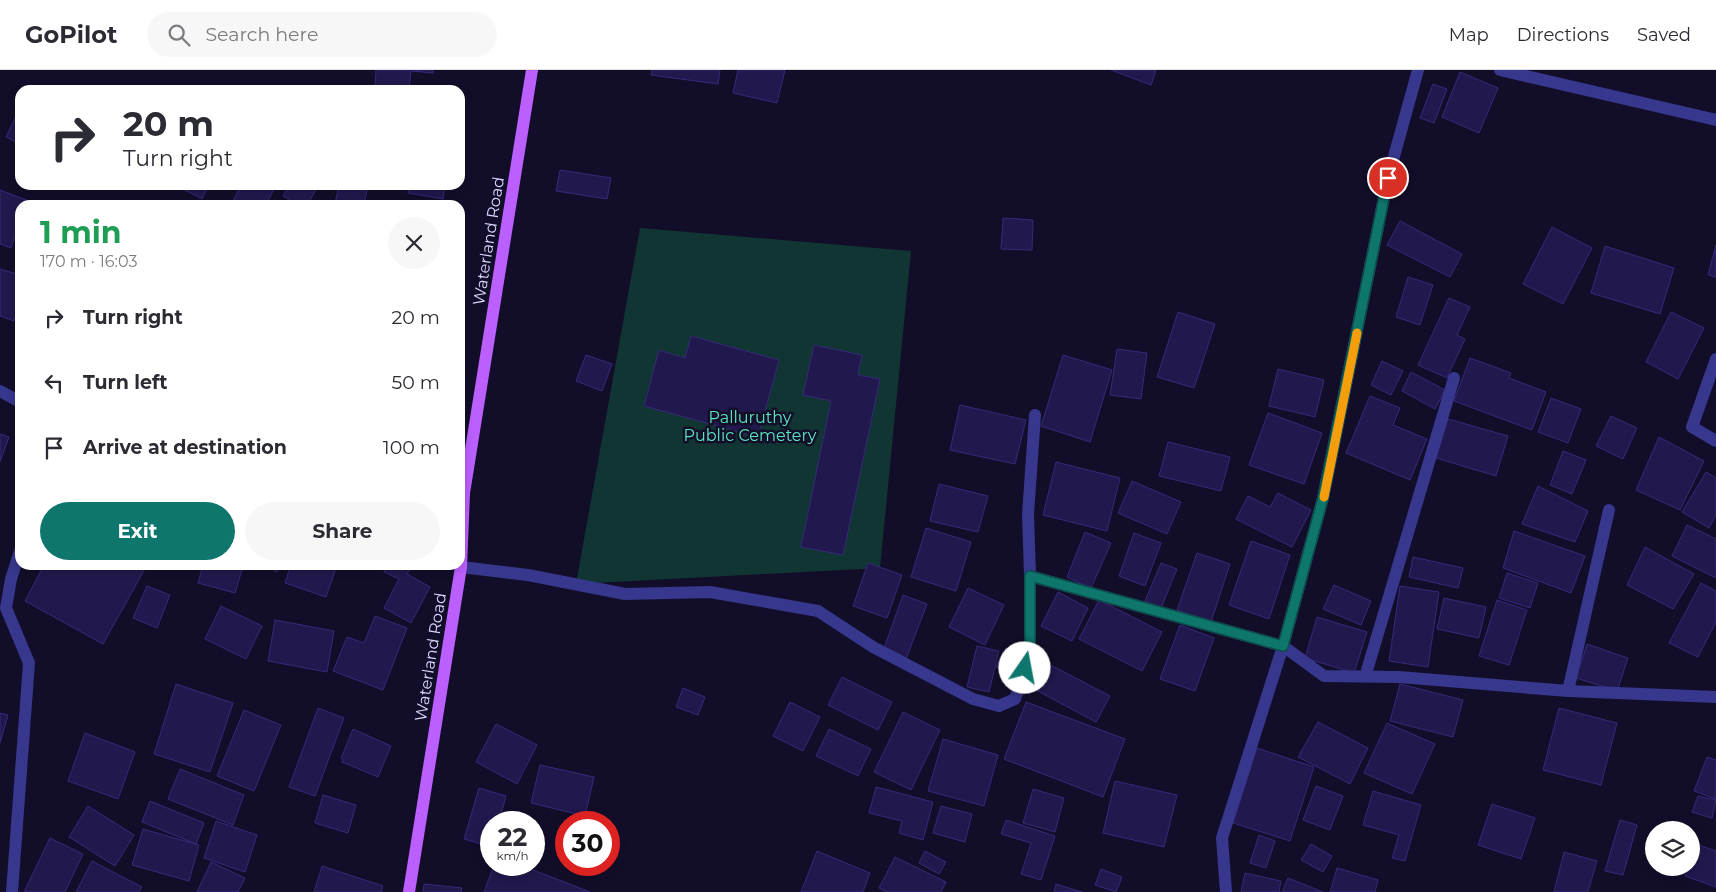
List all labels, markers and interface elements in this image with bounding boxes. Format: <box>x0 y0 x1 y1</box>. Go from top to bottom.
search box <box>147 12 497 57</box>
text: GoPilot <box>25 20 117 49</box>
icon: search <box>165 21 193 49</box>
text: Search here <box>205 23 318 46</box>
text: Map <box>1449 24 1489 46</box>
text: Directions <box>1517 24 1609 46</box>
text: Saved <box>1637 24 1691 46</box>
text: 20 m <box>123 102 214 145</box>
icon: right <box>40 105 105 170</box>
text: Turn right <box>123 145 233 172</box>
pin <box>1367 157 1409 199</box>
icon: arrive <box>1374 164 1402 192</box>
street label: Waterland Road <box>469 175 508 307</box>
text: 1 min <box>40 214 121 251</box>
button: close <box>388 217 440 269</box>
text: 170 m · 16:03 <box>40 252 137 271</box>
icon: right <box>40 304 68 332</box>
text: Turn right <box>83 306 183 329</box>
text: 20 m <box>392 306 440 329</box>
icon: left <box>40 369 68 397</box>
text: Turn left <box>83 371 168 394</box>
text: 50 m <box>392 371 440 394</box>
park label: Palluruthy Public Cemetery <box>683 408 817 445</box>
icon: arrive <box>40 434 68 462</box>
text: Arrive at destination <box>83 436 287 459</box>
text: 100 m <box>383 436 440 459</box>
button: Exit <box>40 502 235 560</box>
button: Share <box>245 502 440 560</box>
street label: Waterland Road <box>411 591 450 723</box>
position arrow <box>998 641 1050 693</box>
speed limit sign: 30 <box>555 811 620 876</box>
map controls <box>1645 821 1700 876</box>
button: layers <box>1645 821 1700 876</box>
text: 22 <box>498 822 527 852</box>
text: km/h <box>496 848 529 863</box>

